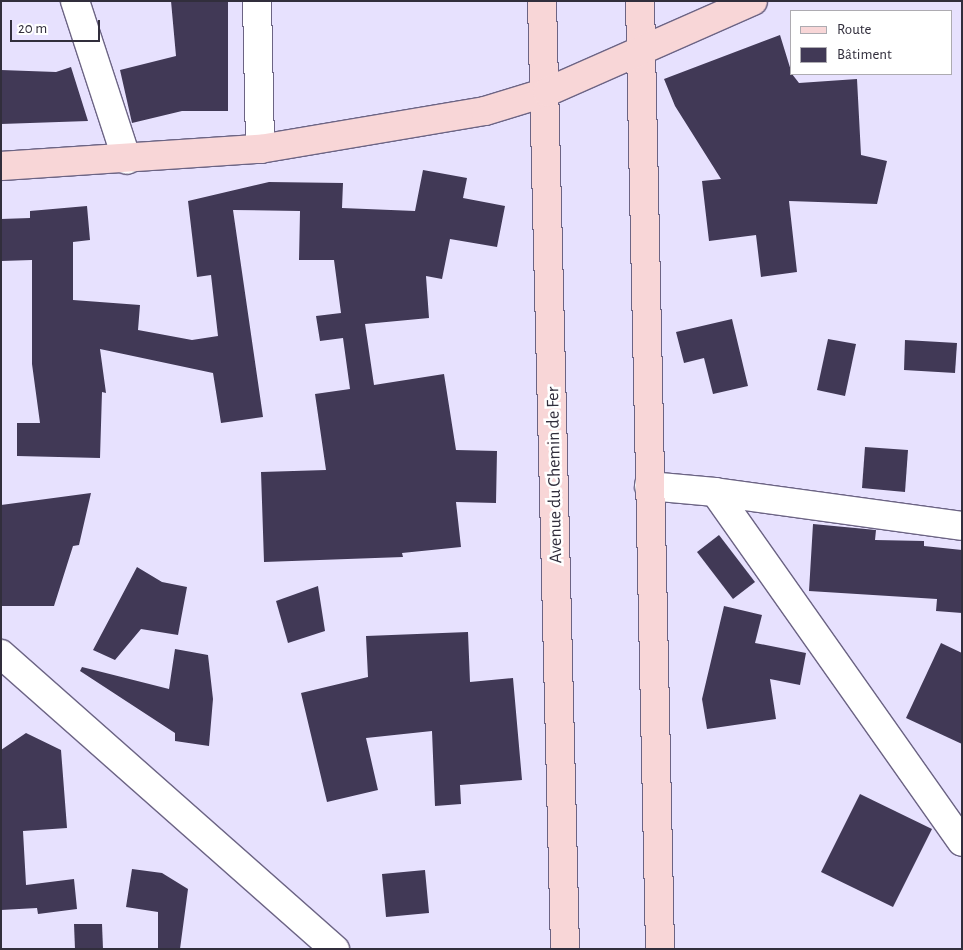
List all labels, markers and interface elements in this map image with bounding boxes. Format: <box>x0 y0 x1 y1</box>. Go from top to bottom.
scale bar <box>12 10 102 42</box>
legend <box>790 10 953 75</box>
text: 20 m <box>18 21 47 36</box>
text: Route <box>837 22 871 37</box>
text: Bâtiment <box>837 47 892 62</box>
street label: Avenue du Chemin de Fer <box>543 386 567 564</box>

